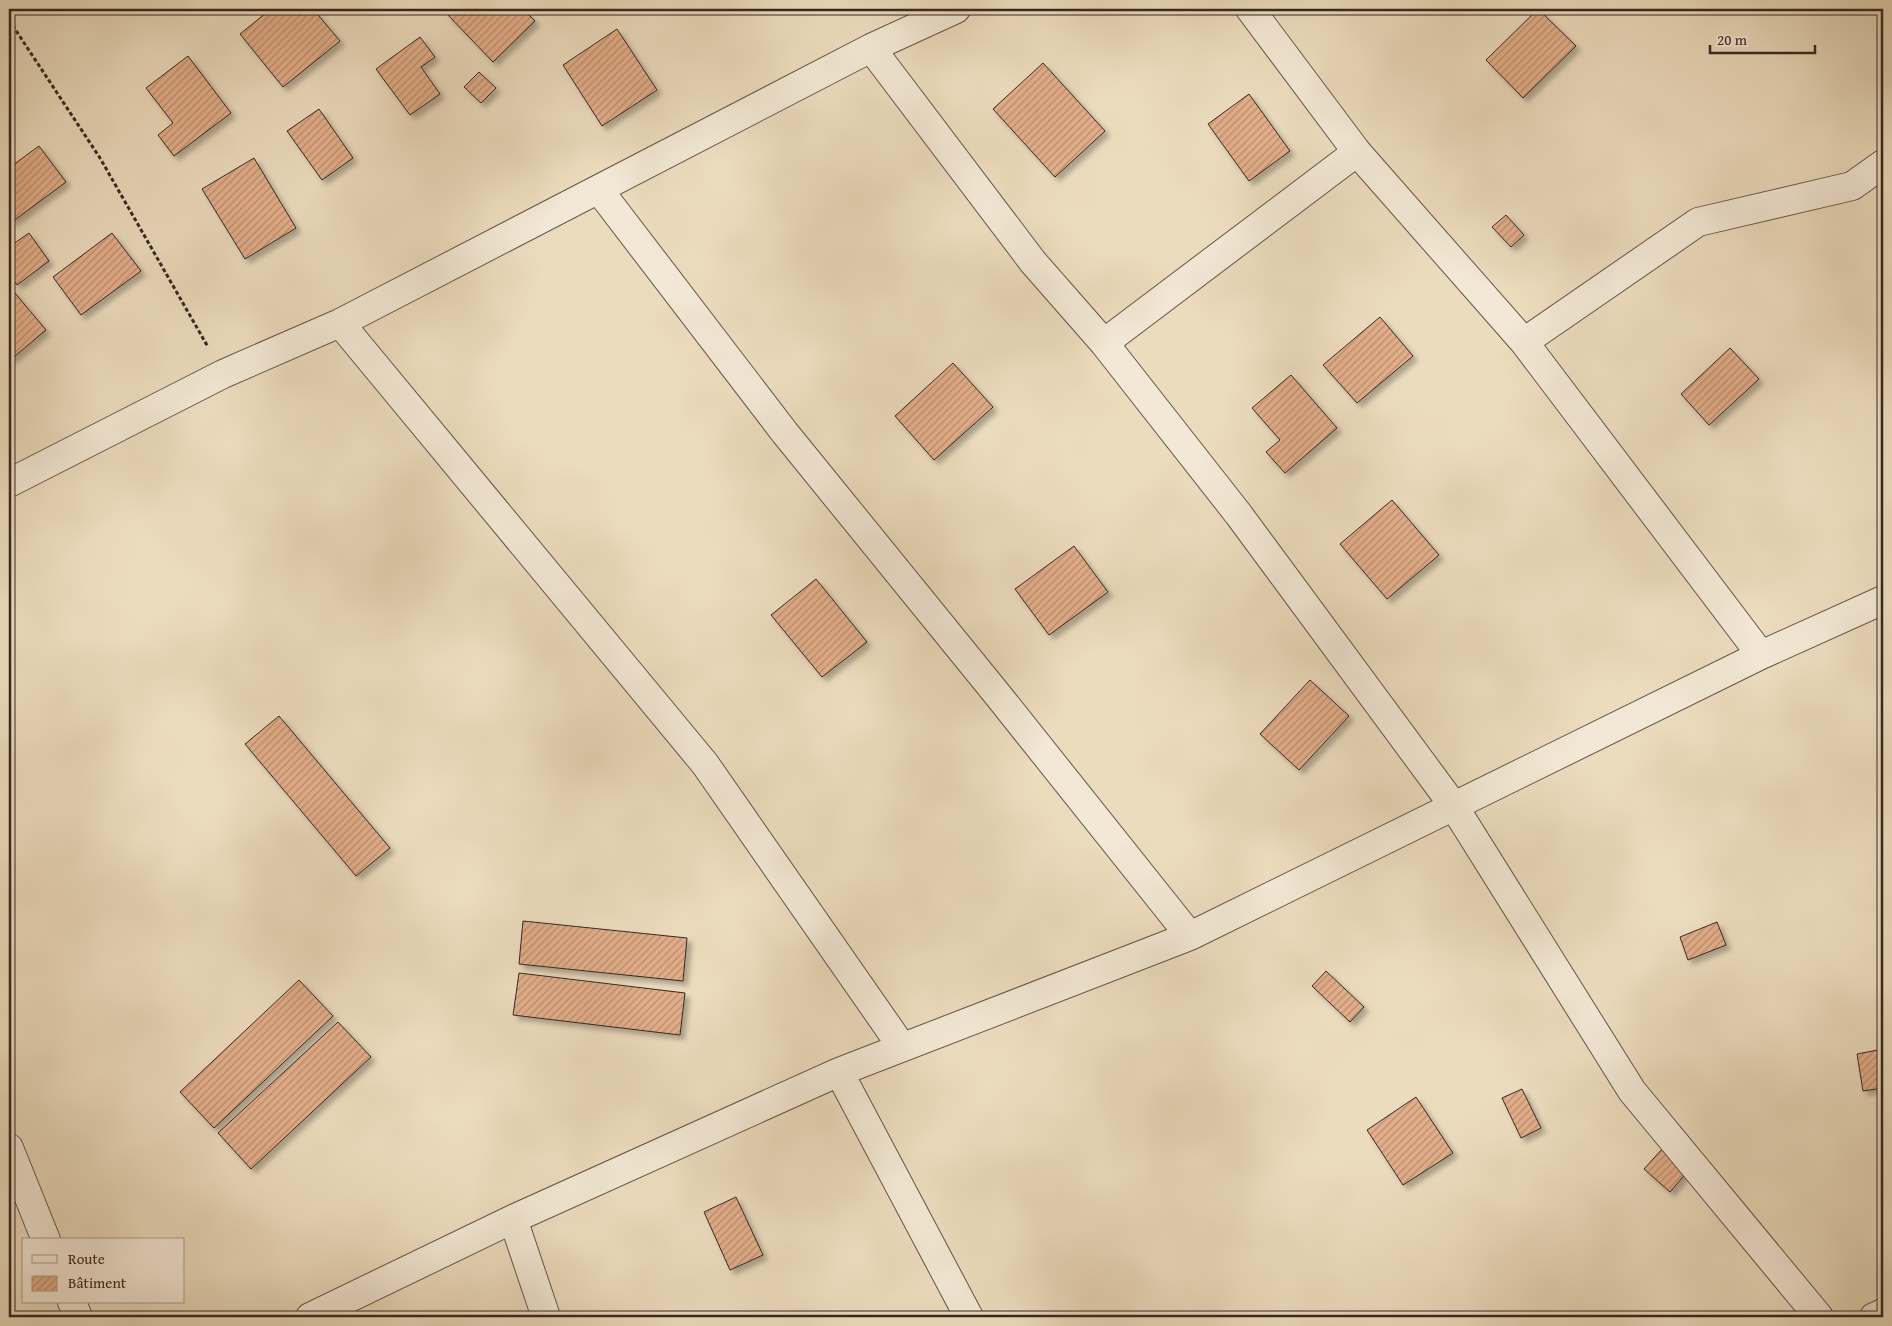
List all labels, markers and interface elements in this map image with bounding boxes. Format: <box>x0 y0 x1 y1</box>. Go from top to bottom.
scale bar <box>1710 22 1814 54</box>
text: 20 m <box>1717 29 1748 50</box>
legend <box>22 1238 185 1304</box>
text: Route <box>68 1248 105 1269</box>
text: Bâtiment <box>68 1272 127 1293</box>

